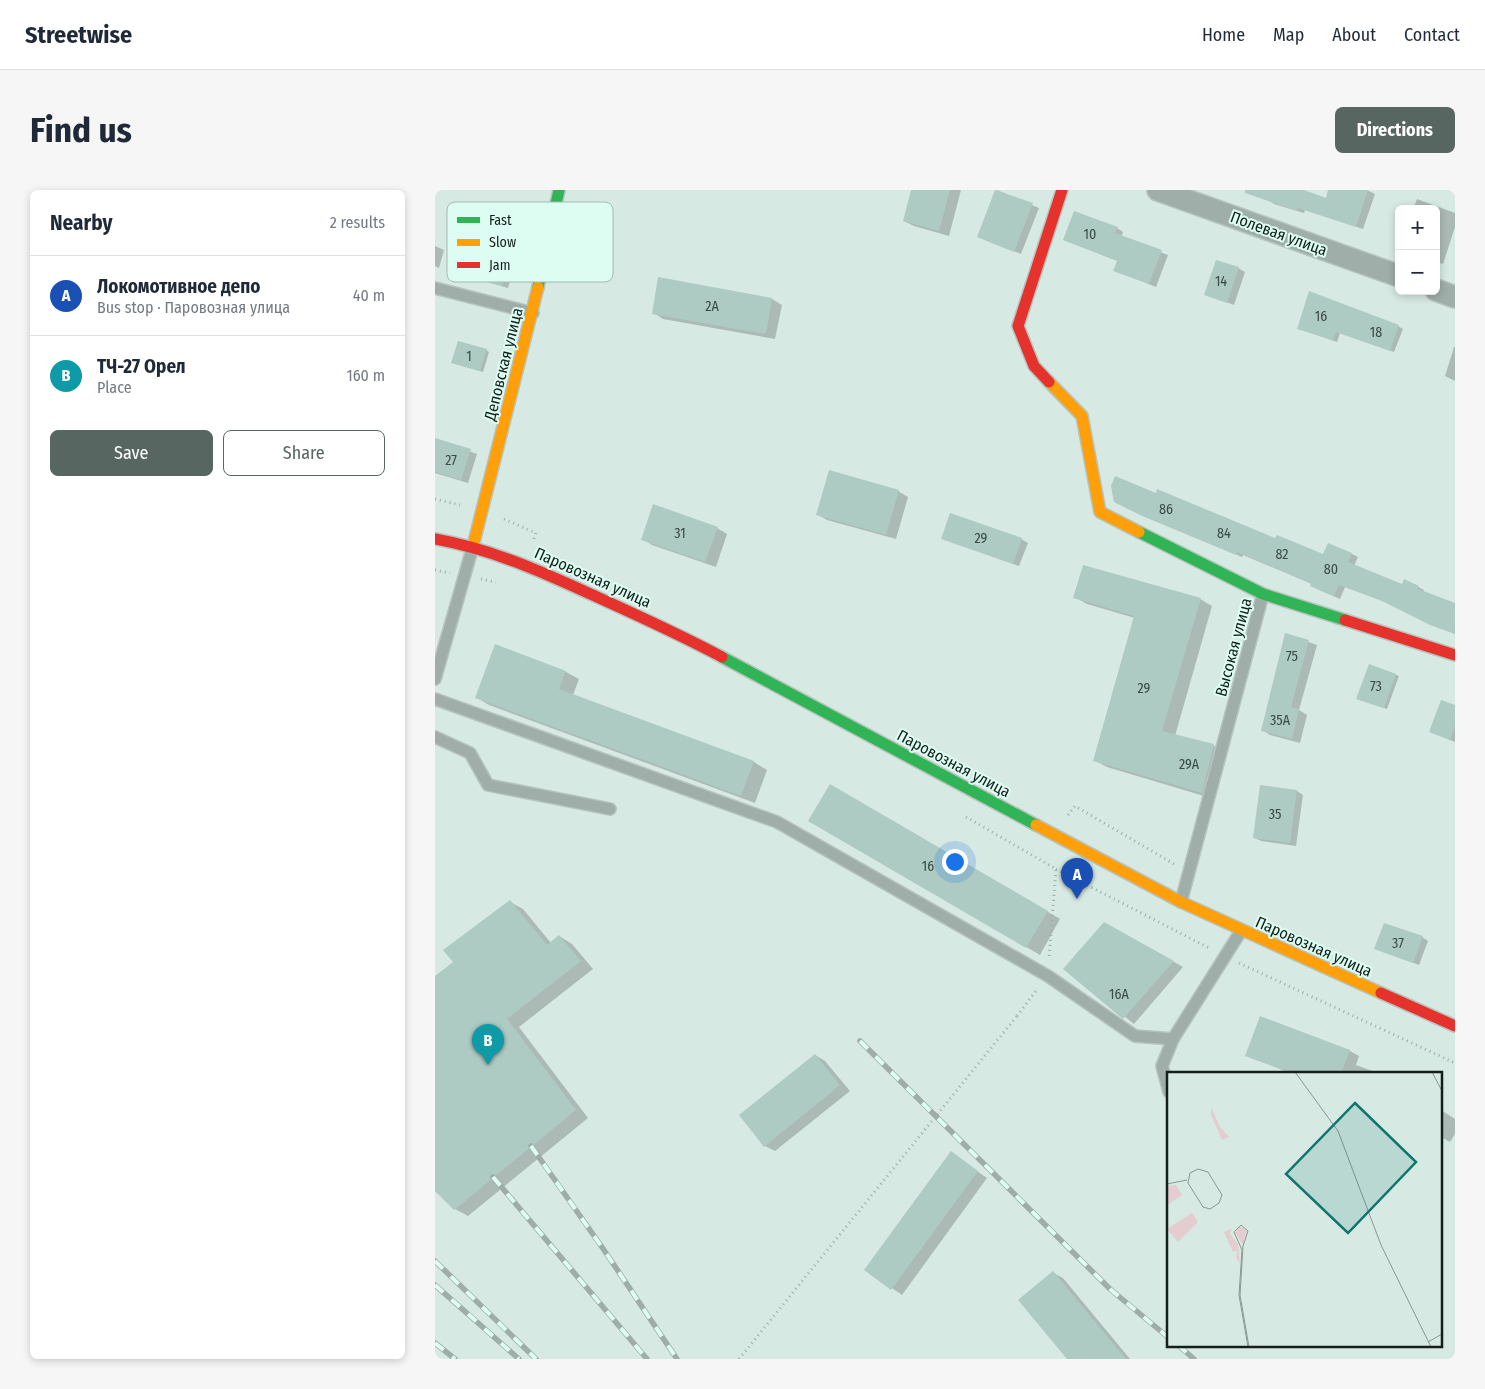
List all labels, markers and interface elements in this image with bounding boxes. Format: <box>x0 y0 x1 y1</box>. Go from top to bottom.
text: Streetwise <box>25 21 132 49</box>
text: Home <box>1202 24 1245 46</box>
text: Map <box>1273 24 1304 46</box>
text: About <box>1332 24 1376 46</box>
text: Contact <box>1404 24 1460 46</box>
button: Directions <box>1335 107 1455 153</box>
text: Find us <box>30 109 132 151</box>
legend <box>447 202 613 282</box>
map controls <box>1395 205 1440 295</box>
button: + <box>1395 205 1440 250</box>
street label: Полевая улица <box>1228 207 1330 260</box>
text: Nearby <box>50 210 112 236</box>
text: Fast <box>489 212 512 229</box>
text: 2 results <box>330 213 385 232</box>
house number: 10 <box>1084 226 1096 243</box>
text: Slow <box>489 234 516 251</box>
button: − <box>1395 250 1440 295</box>
text: Jam <box>489 257 510 274</box>
house number: 14 <box>1215 273 1227 290</box>
text: Локомотивное депо <box>97 275 260 298</box>
text: A <box>62 286 70 305</box>
text: 40 m <box>353 286 385 305</box>
text: Bus stop · Паровозная улица <box>97 298 290 317</box>
house number: 2А <box>705 298 719 315</box>
street label: Деповская улица <box>480 306 527 423</box>
house number: 16 <box>1315 308 1327 325</box>
house number: 18 <box>1370 324 1382 341</box>
house number: 1 <box>466 348 472 365</box>
text: ТЧ-27 Орел <box>97 355 186 378</box>
text: B <box>62 366 70 385</box>
text: 160 m <box>346 366 385 385</box>
text: Place <box>97 378 132 397</box>
button: Save <box>50 430 213 476</box>
button: Share <box>223 430 385 476</box>
house number: 27 <box>445 452 457 469</box>
house number: 86 <box>1159 501 1173 518</box>
house number: 31 <box>674 525 686 542</box>
house number: 84 <box>1217 525 1231 542</box>
house number: 29 <box>975 530 988 547</box>
street label: Паровозная улица <box>532 543 654 612</box>
house number: 82 <box>1275 546 1289 563</box>
house number: 80 <box>1324 561 1338 578</box>
street label: Высокая улица <box>1211 596 1256 698</box>
house number: 75 <box>1286 648 1298 665</box>
house number: 73 <box>1370 678 1382 695</box>
house number: 29 <box>1138 680 1151 697</box>
house number: 35А <box>1270 712 1291 729</box>
street label: Паровозная улица <box>894 726 1014 801</box>
house number: 29А <box>1179 756 1200 773</box>
house number: 35 <box>1269 806 1281 823</box>
your location <box>942 849 968 875</box>
house number: 16 <box>922 858 934 875</box>
pin: A <box>1061 858 1093 899</box>
street label: Паровозная улица <box>1253 912 1375 981</box>
house number: 37 <box>1392 935 1404 952</box>
house number: 16А <box>1109 986 1130 1003</box>
pin: B <box>472 1024 504 1065</box>
inset map <box>1167 1072 1443 1346</box>

